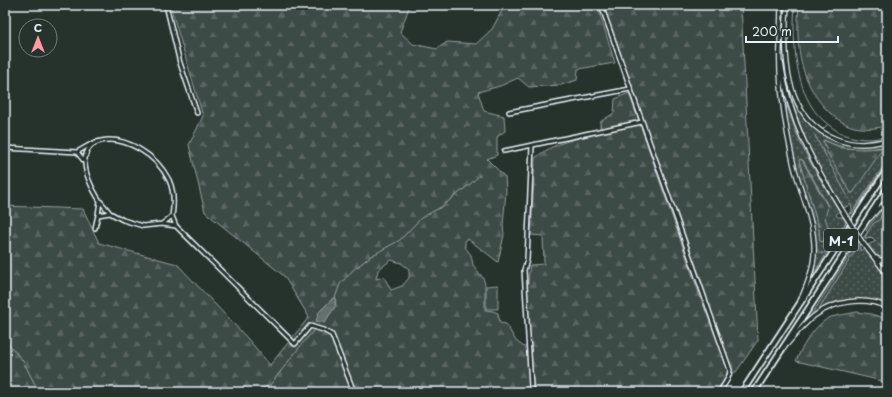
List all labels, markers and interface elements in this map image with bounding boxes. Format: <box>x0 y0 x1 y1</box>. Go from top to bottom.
north arrow <box>18 18 58 58</box>
scale bar <box>746 18 838 44</box>
text: С <box>34 19 42 36</box>
text: 200 m <box>752 22 792 40</box>
road number: М-1 <box>824 229 858 251</box>

